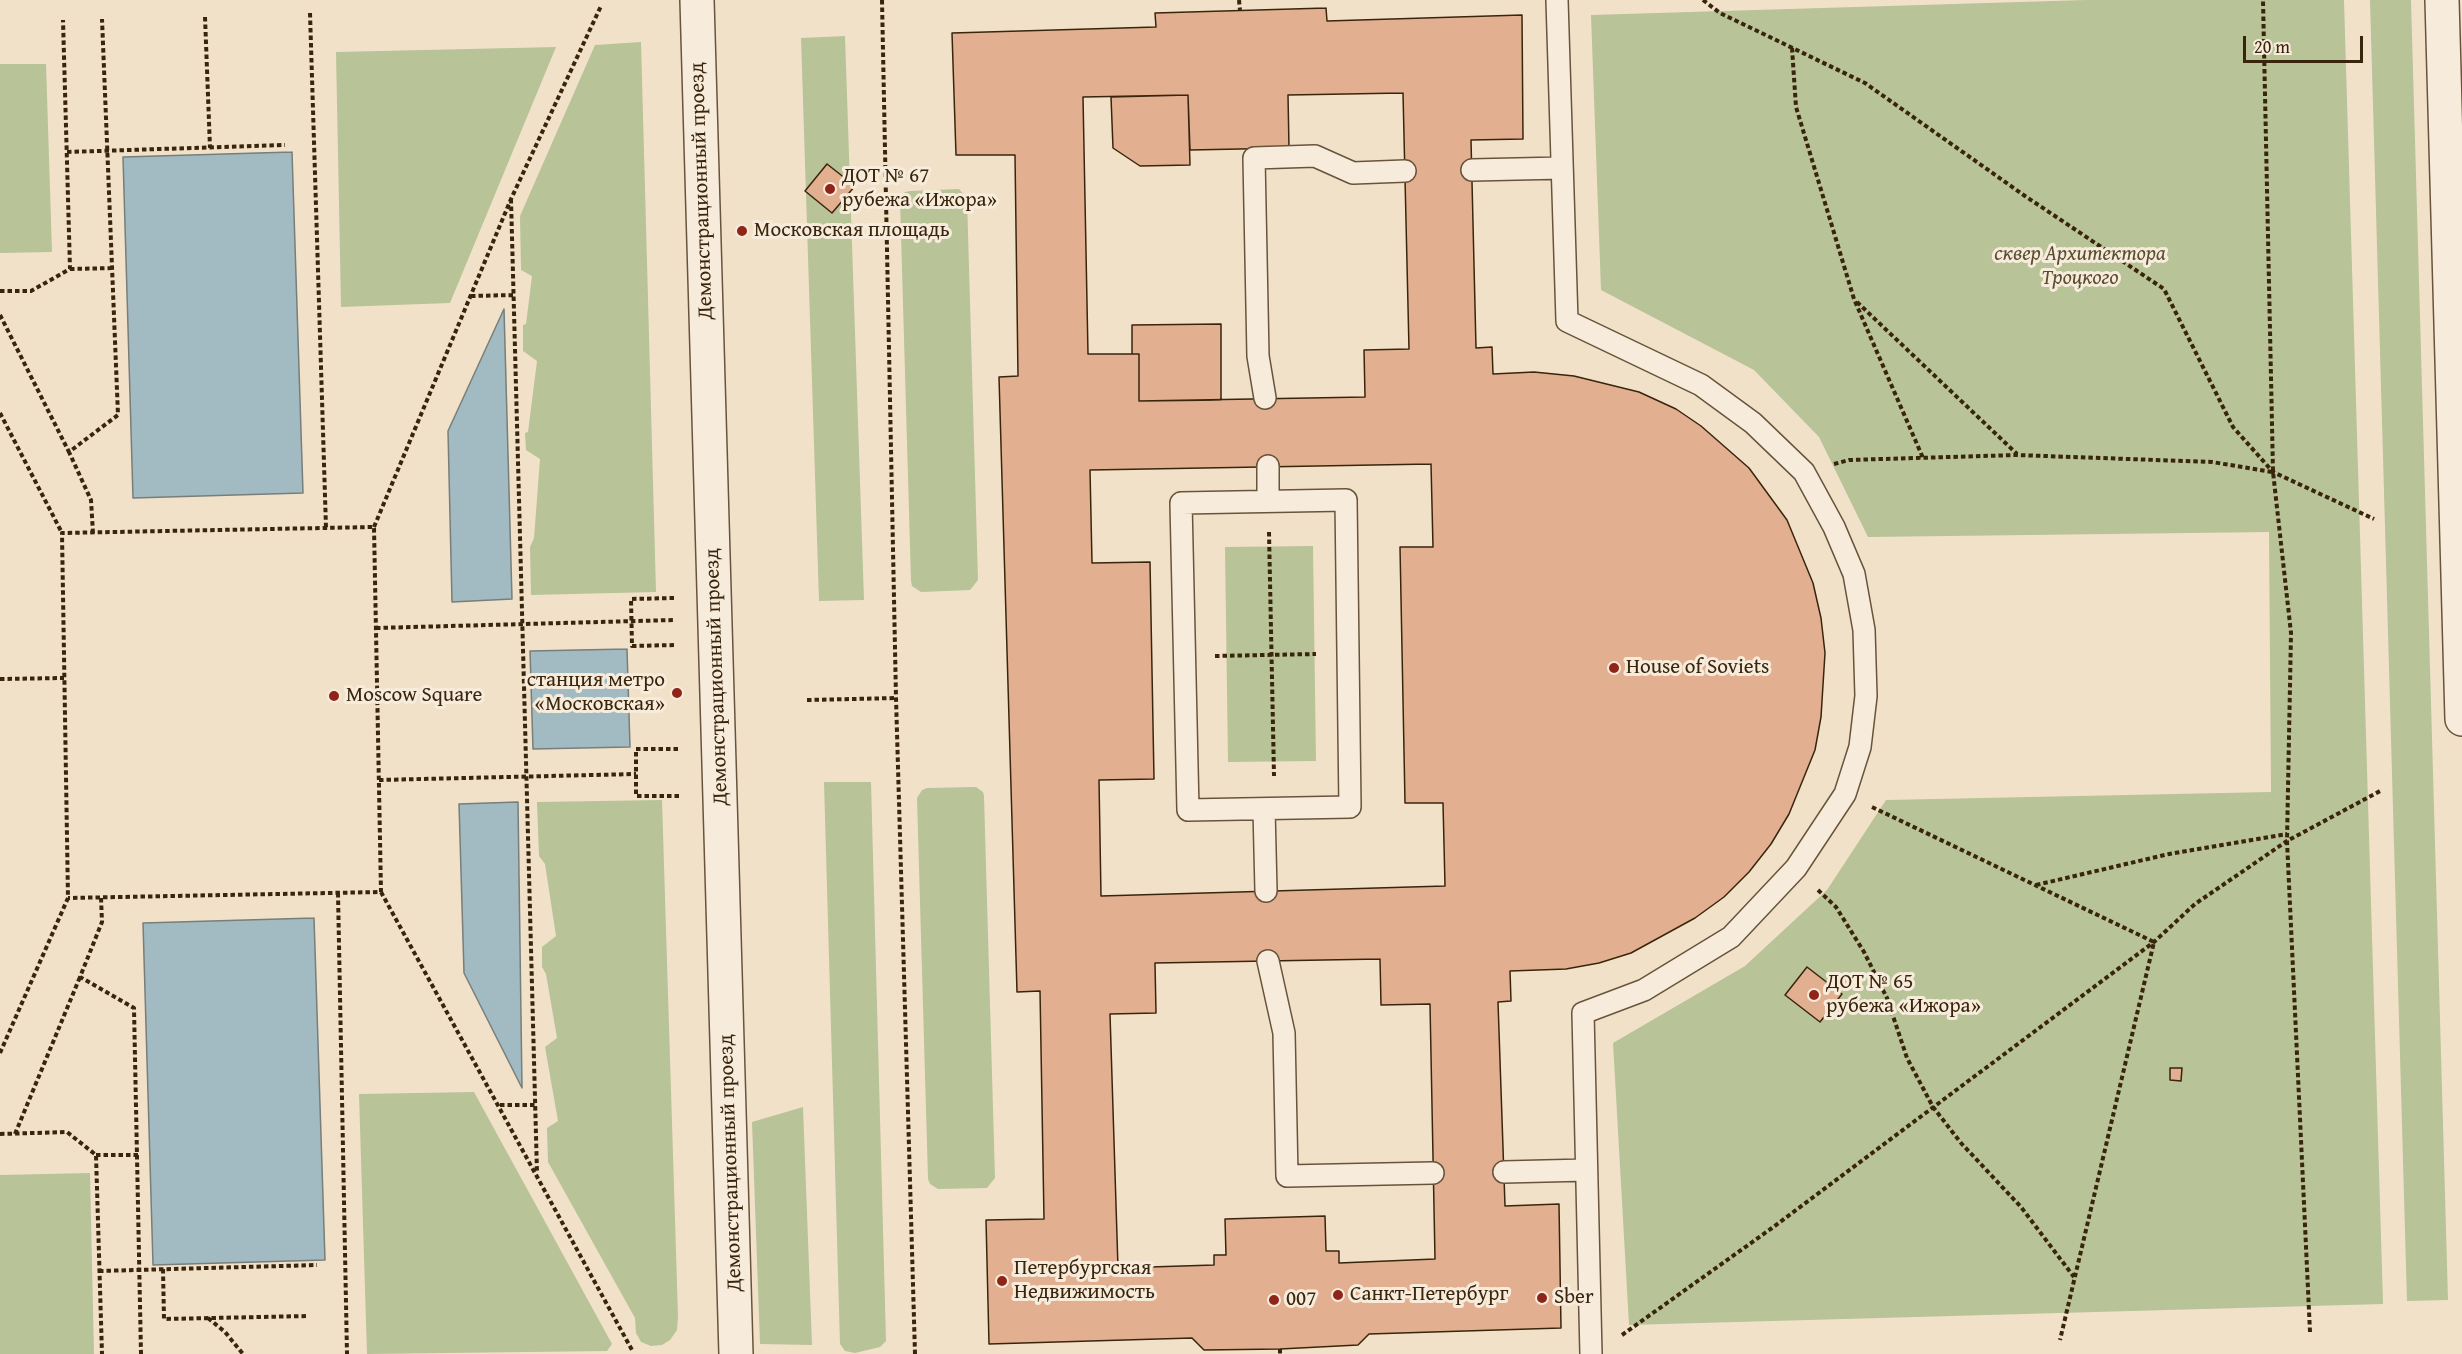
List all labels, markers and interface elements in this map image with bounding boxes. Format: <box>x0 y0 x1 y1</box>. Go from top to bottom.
scale bar <box>2246 24 2366 62</box>
text: 20 m <box>2254 33 2290 60</box>
street label: Демонстрационный проезд <box>685 62 719 320</box>
place label: ДОТ № 67 рубежа «Ижора» <box>842 164 997 214</box>
marker: ДОТ № 67 рубежа «Ижора» <box>823 182 837 196</box>
place label: Московская площадь <box>754 218 950 244</box>
marker: Московская площадь <box>735 224 749 238</box>
park label: сквер Архитектора Троцкого <box>1994 242 2166 292</box>
street label: Демонстрационный проезд <box>700 548 734 806</box>
place label: House of Soviets <box>1626 655 1769 681</box>
marker: House of Soviets <box>1607 661 1621 675</box>
place label: станция метро «Московская» <box>527 668 665 718</box>
place label: Moscow Square <box>346 683 482 709</box>
marker: станция метро «Московская» <box>670 686 684 700</box>
marker: Moscow Square <box>327 689 341 703</box>
place label: ДОТ № 65 рубежа «Ижора» <box>1826 970 1981 1020</box>
marker: ДОТ № 65 рубежа «Ижора» <box>1807 988 1821 1002</box>
street label: Демонстрационный проезд <box>714 1034 748 1292</box>
place label: Петербургская Недвижимость <box>1014 1256 1155 1306</box>
marker: Петербургская Недвижимость <box>995 1274 1009 1288</box>
place label: Санкт-Петербург <box>1350 1282 1508 1308</box>
place label: Sber <box>1554 1285 1594 1311</box>
place label: 007 <box>1286 1287 1316 1313</box>
marker: Санкт-Петербург <box>1331 1288 1345 1302</box>
marker: Sber <box>1535 1291 1549 1305</box>
marker: 007 <box>1267 1293 1281 1307</box>

